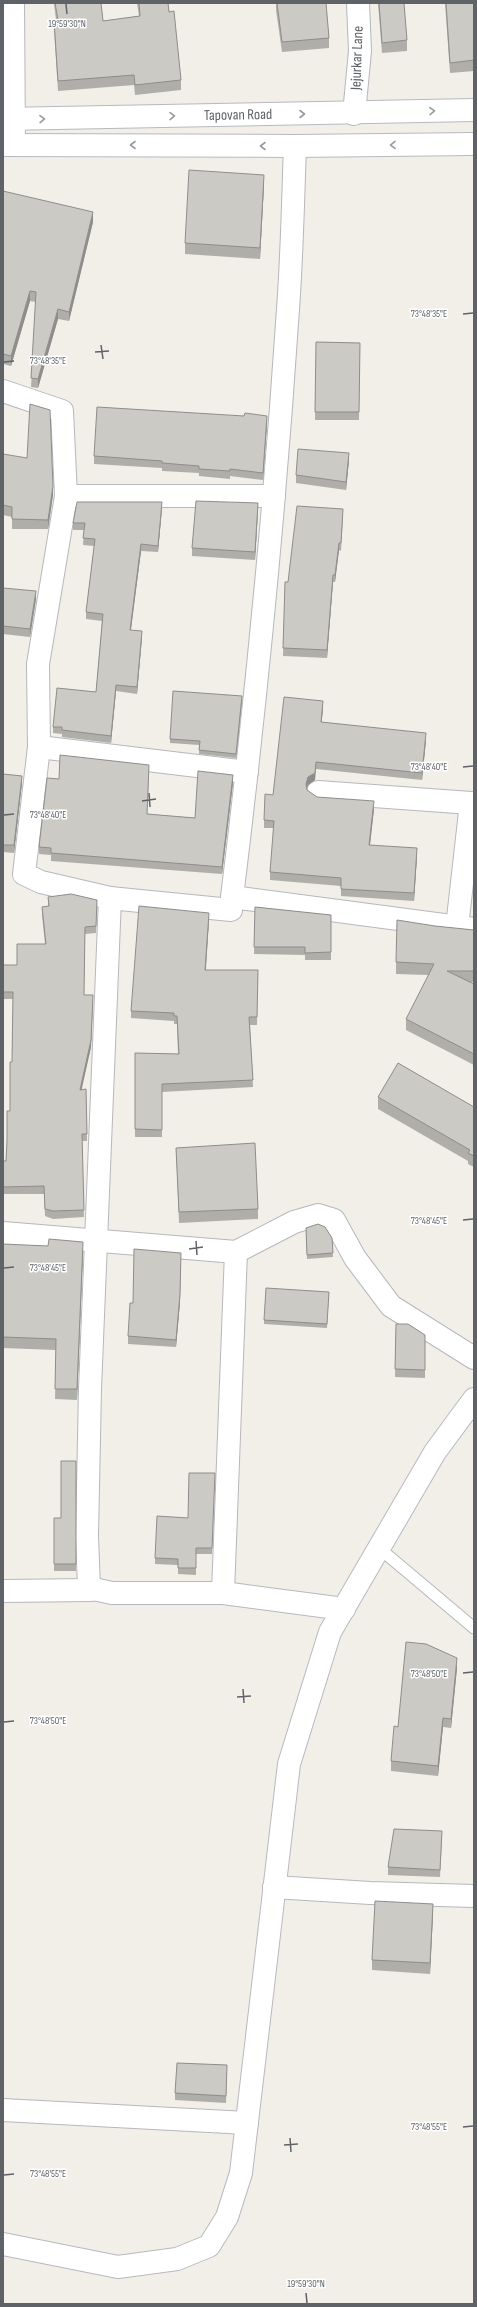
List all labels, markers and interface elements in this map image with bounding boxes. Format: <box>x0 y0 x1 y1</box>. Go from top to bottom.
text: 19°59'30"N <box>48 18 86 30</box>
street label: Jejurkar Lane <box>346 26 368 91</box>
street label: Tapovan Road <box>204 105 272 125</box>
one-way arrow <box>429 107 435 116</box>
one-way arrow <box>299 110 305 118</box>
one-way arrow <box>169 112 175 121</box>
one-way arrow <box>39 115 45 123</box>
one-way arrow <box>130 141 136 150</box>
one-way arrow <box>390 141 396 149</box>
one-way arrow <box>260 142 266 150</box>
text: 73°48'35"E <box>411 308 447 320</box>
text: 73°48'35"E <box>30 355 66 367</box>
text: 73°48'40"E <box>411 761 447 773</box>
text: 73°48'40"E <box>30 809 66 821</box>
text: 73°48'45"E <box>411 1215 447 1227</box>
text: 73°48'45"E <box>30 1262 66 1274</box>
text: 73°48'50"E <box>411 1668 447 1680</box>
text: 73°48'50"E <box>30 1715 66 1727</box>
text: 73°48'55"E <box>411 2121 447 2133</box>
text: 73°48'55"E <box>30 2168 66 2180</box>
text: 19°59'30"N <box>287 2278 325 2290</box>

